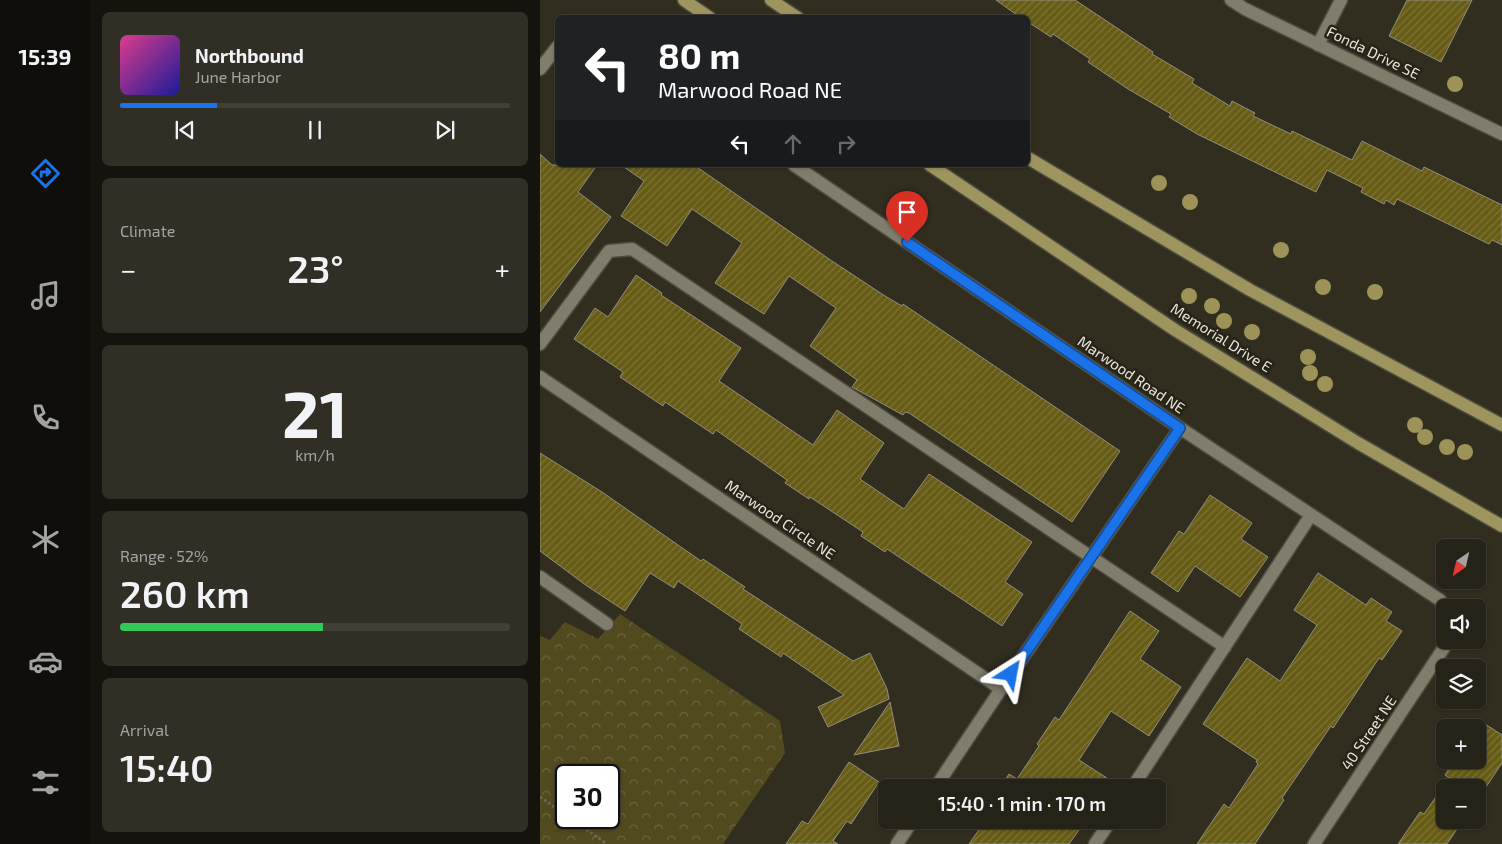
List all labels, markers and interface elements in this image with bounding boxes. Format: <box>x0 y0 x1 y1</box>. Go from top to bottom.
street label: Fonda Drive SE <box>1324 22 1423 82</box>
text: 80 m <box>658 34 740 76</box>
icon: left <box>575 35 640 100</box>
text: 15:39 <box>19 43 71 69</box>
text: Northbound <box>195 44 304 67</box>
text: June Harbor <box>195 67 282 86</box>
text: Marwood Road NE <box>658 76 842 102</box>
icon: previous <box>171 116 199 144</box>
icon: pause <box>301 116 329 144</box>
icon: next <box>431 116 459 144</box>
icon: left <box>726 130 754 158</box>
icon: ahead <box>779 130 807 158</box>
icon: right <box>832 130 860 158</box>
icon: directions <box>28 156 63 191</box>
pin <box>886 191 928 242</box>
icon: arrive <box>893 198 921 226</box>
text: Climate <box>120 221 175 240</box>
text: 23° <box>287 245 344 291</box>
text: − <box>120 252 136 286</box>
text: + <box>495 252 510 286</box>
icon: music <box>28 278 63 313</box>
street label: Memorial Drive E <box>1168 299 1275 375</box>
street label: Marwood Road NE <box>1074 332 1189 417</box>
text: 21 <box>282 373 348 451</box>
icon: phone <box>28 400 63 435</box>
text: km/h <box>295 445 335 464</box>
street label: Marwood Circle NE <box>722 476 839 563</box>
icon: climate <box>28 522 63 557</box>
north arrow <box>1436 539 1486 589</box>
map controls <box>1436 539 1486 829</box>
text: Range · 52% <box>120 546 208 565</box>
text: 260 km <box>120 570 250 616</box>
button: sound <box>1436 599 1486 649</box>
icon: car <box>28 644 63 679</box>
position arrow <box>984 647 1036 699</box>
button: layers <box>1436 659 1486 709</box>
street label: 40 Street NE <box>1337 692 1400 773</box>
button: + <box>1436 719 1486 769</box>
text: Arrival <box>120 720 169 739</box>
text: 15:40 <box>120 744 213 790</box>
speed limit sign: 30 <box>555 764 620 829</box>
icon: filters <box>28 765 63 800</box>
button: − <box>1436 779 1486 829</box>
text: 15:40 · 1 min · 170 m <box>938 792 1106 815</box>

